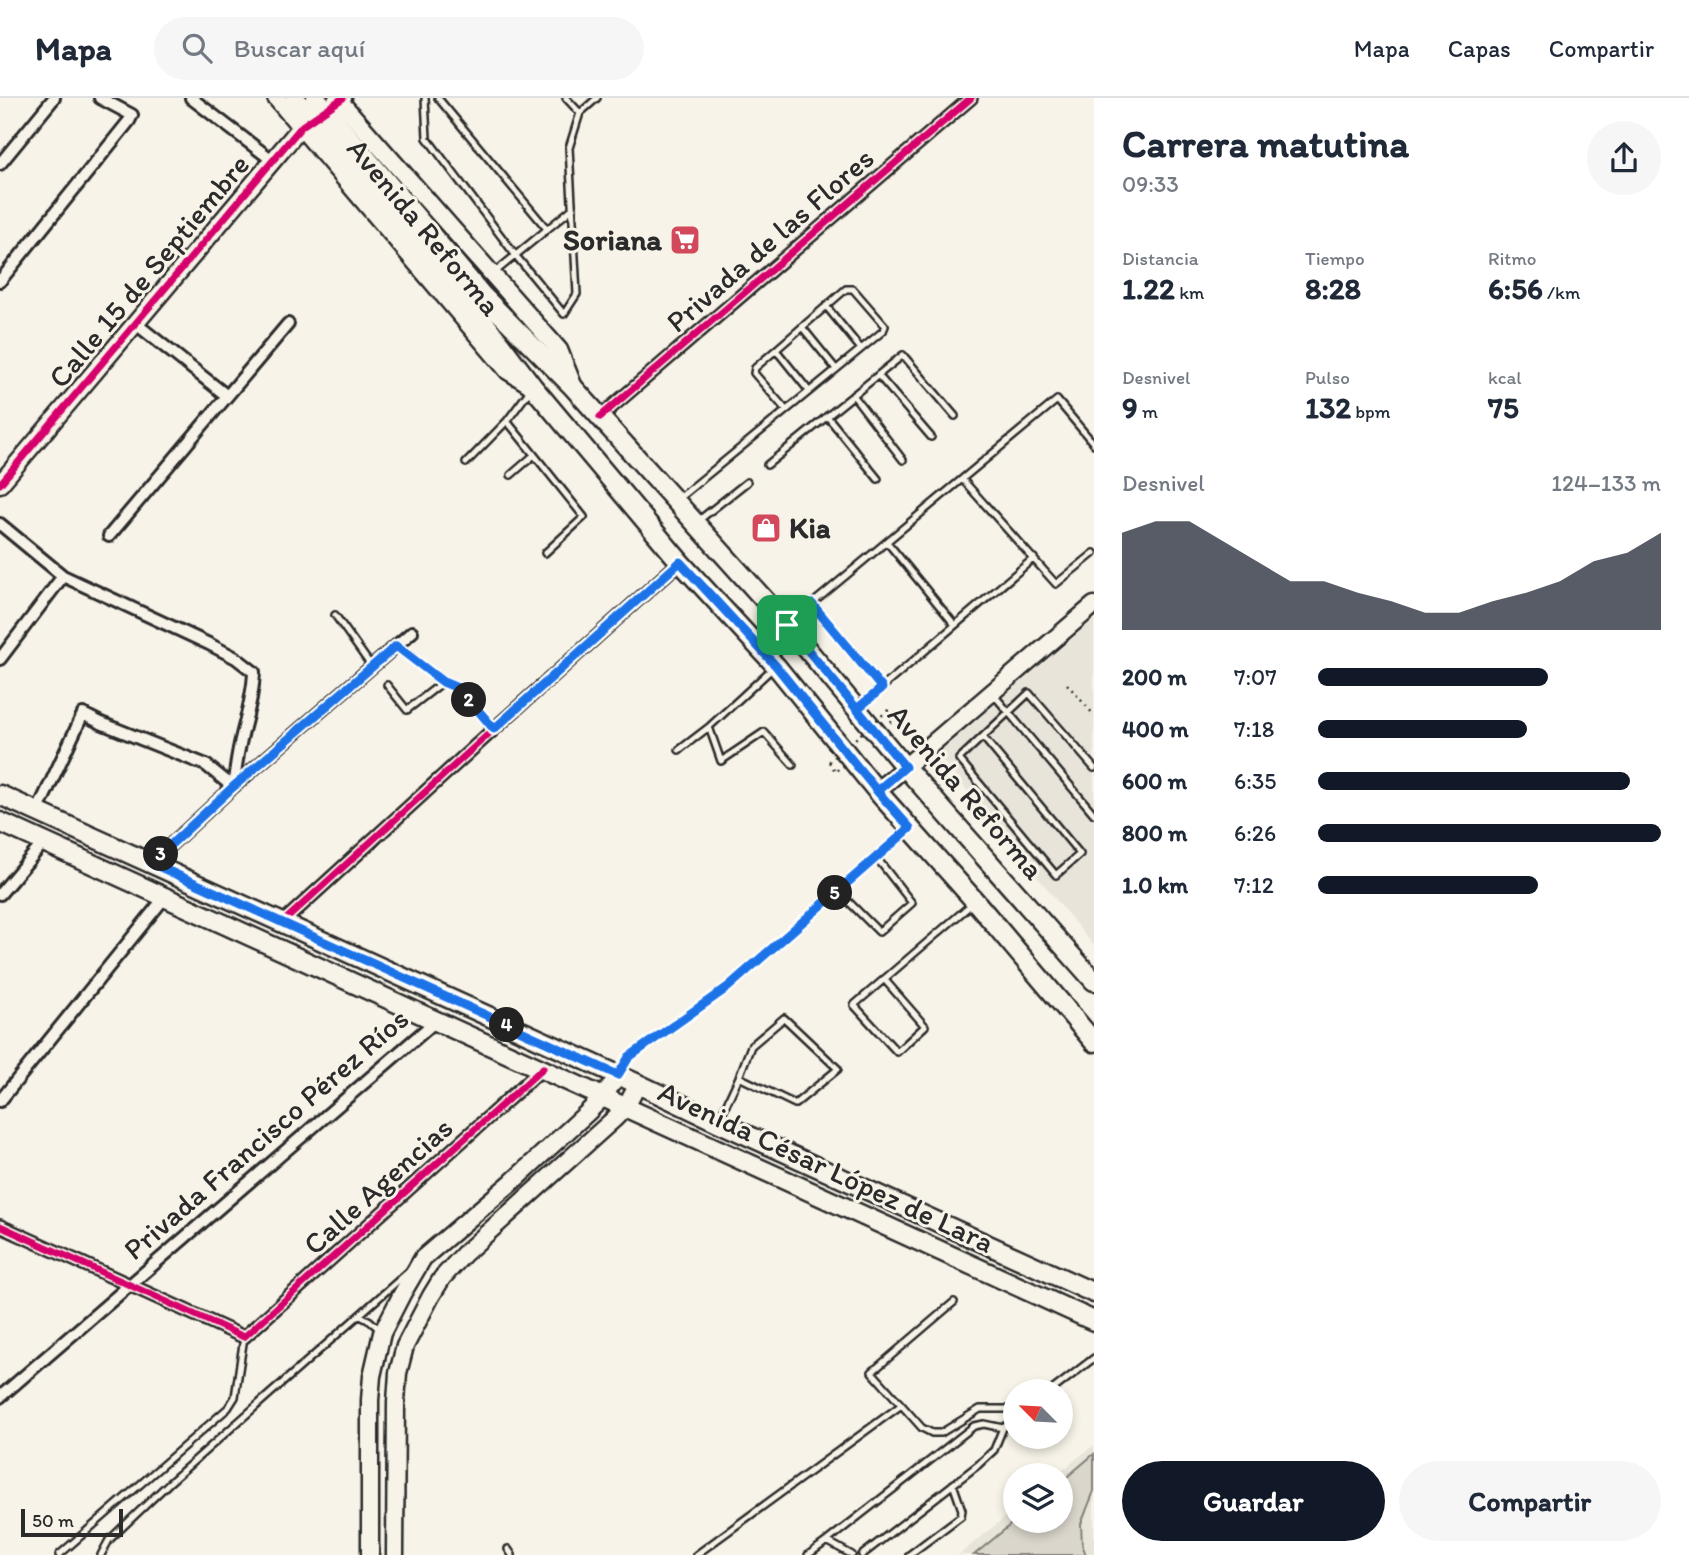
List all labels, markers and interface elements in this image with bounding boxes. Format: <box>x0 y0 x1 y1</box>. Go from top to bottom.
search box <box>154 17 644 80</box>
text: Mapa <box>35 29 112 68</box>
icon: search <box>178 29 216 67</box>
text: Buscar aquí <box>234 32 365 64</box>
text: Mapa <box>1354 34 1410 63</box>
text: Capas <box>1448 34 1511 63</box>
text: Compartir <box>1549 34 1654 63</box>
text: Carrera matutina <box>1122 121 1409 167</box>
button: share <box>1587 121 1661 195</box>
street label: Avenida Reforma <box>339 130 510 323</box>
street label: Privada de las Flores <box>658 139 881 340</box>
street label: Calle 15 de Septiembre <box>40 146 257 395</box>
text: 09:33 <box>1122 170 1179 198</box>
place label: Soriana <box>563 221 662 258</box>
supermarket icon: Soriana <box>668 223 702 257</box>
text: Distancia <box>1122 247 1199 270</box>
text: Tiempo <box>1305 247 1365 270</box>
text: Ritmo <box>1488 247 1536 270</box>
text: 1.22 <box>1122 270 1175 307</box>
text: 8:28 <box>1305 270 1361 307</box>
text: 6:56 <box>1488 270 1543 307</box>
text: km <box>1175 281 1204 304</box>
text: /km <box>1543 281 1580 304</box>
text: Desnivel <box>1122 366 1190 389</box>
text: Pulso <box>1305 366 1350 389</box>
text: kcal <box>1488 366 1522 389</box>
text: 9 <box>1122 389 1138 426</box>
text: 132 <box>1305 389 1351 426</box>
text: 75 <box>1488 389 1519 426</box>
text: m <box>1138 400 1158 423</box>
text: bpm <box>1351 400 1391 423</box>
text: Desnivel <box>1122 469 1205 497</box>
text: 124–133 m <box>1551 469 1661 497</box>
place label: Kia <box>789 509 831 546</box>
shop icon: Kia <box>749 511 783 545</box>
pin <box>757 595 817 655</box>
icon: arrive <box>768 606 806 644</box>
text: 200 m <box>1122 663 1187 691</box>
text: 7:07 <box>1234 663 1277 691</box>
pin: 2 <box>452 682 486 718</box>
text: 2 <box>464 688 474 711</box>
street label: Avenida Reforma <box>880 696 1053 887</box>
text: 400 m <box>1122 715 1189 743</box>
text: 7:18 <box>1234 715 1274 743</box>
text: 600 m <box>1122 767 1187 795</box>
text: 6:35 <box>1234 767 1276 795</box>
text: 800 m <box>1122 819 1187 847</box>
text: 6:26 <box>1234 819 1276 847</box>
pin: 3 <box>144 836 178 872</box>
text: 3 <box>155 842 166 865</box>
text: 1.0 km <box>1122 871 1188 899</box>
text: 7:12 <box>1234 871 1274 899</box>
pin: 5 <box>818 876 852 910</box>
text: 5 <box>830 881 839 904</box>
street label: Privada Francisco Pérez Ríos <box>116 1000 416 1268</box>
pin: 4 <box>490 1007 524 1042</box>
text: 4 <box>501 1013 512 1036</box>
street label: Avenida César López de Lara <box>653 1072 1000 1261</box>
street label: Calle Agencias <box>295 1109 460 1262</box>
north arrow <box>1003 1379 1073 1449</box>
map controls <box>1003 1379 1073 1533</box>
button: Guardar <box>1122 1461 1385 1541</box>
button: Compartir <box>1399 1461 1661 1541</box>
button: layers <box>1003 1463 1073 1533</box>
scale bar <box>21 1506 122 1538</box>
text: 50 m <box>32 1509 74 1532</box>

